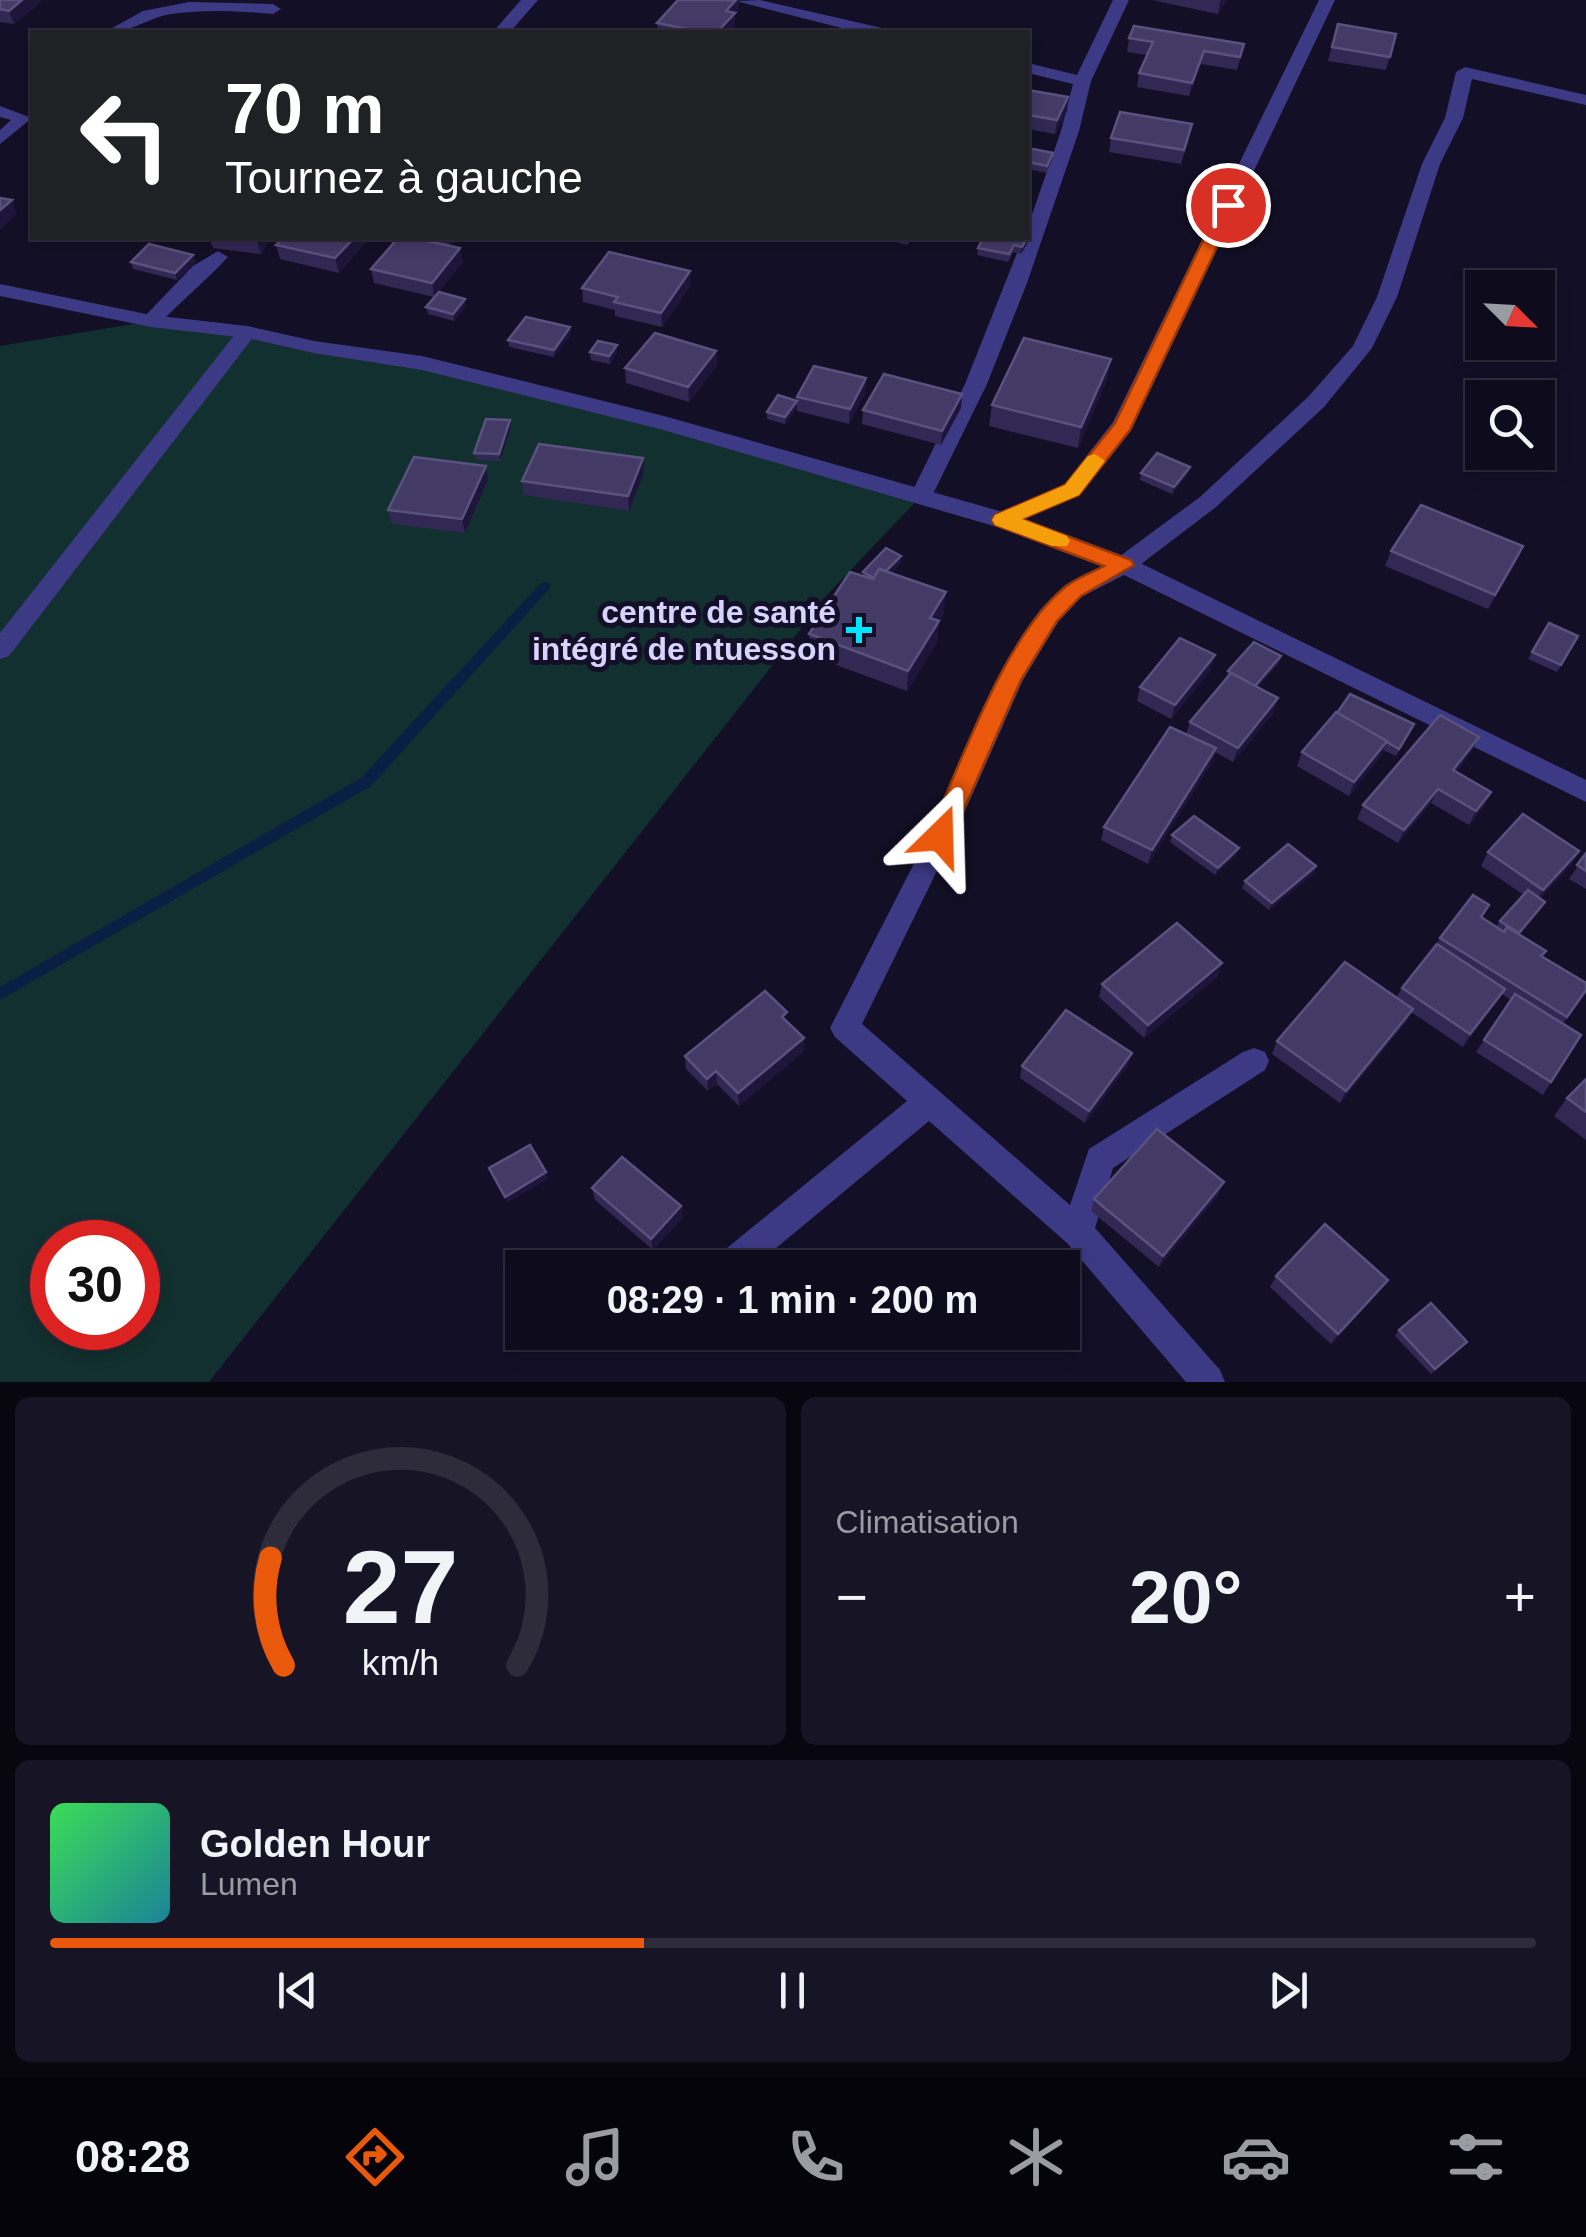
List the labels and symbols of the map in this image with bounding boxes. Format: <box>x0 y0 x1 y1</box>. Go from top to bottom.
pin <box>1186 163 1271 248</box>
north arrow <box>1465 270 1555 360</box>
place label: centre de santé intégré de ntuesson <box>532 594 836 667</box>
marker: centre de santé intégré de ntuesson <box>846 617 872 643</box>
position arrow <box>888 784 992 888</box>
speed limit sign: 30 <box>30 1220 160 1350</box>

